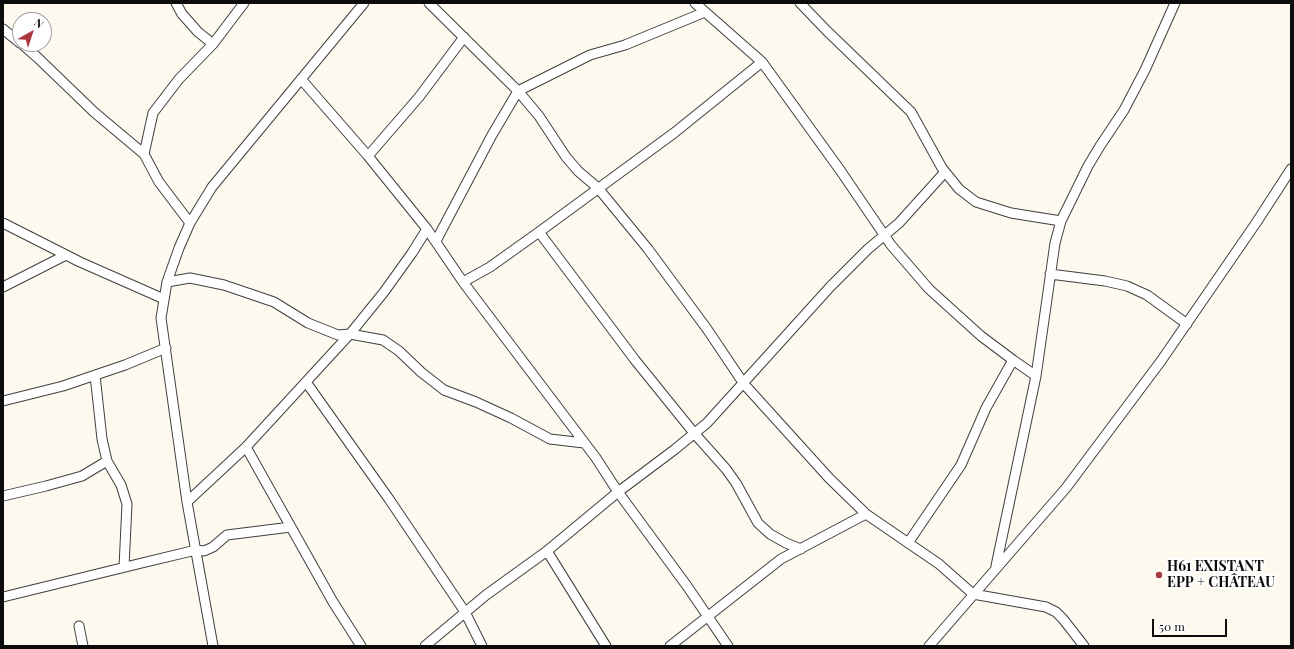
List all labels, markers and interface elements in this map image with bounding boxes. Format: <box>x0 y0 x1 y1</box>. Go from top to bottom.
north arrow <box>12 12 52 52</box>
text: N <box>31 15 47 31</box>
place label: H61 EXISTANT EPP + CHÂTEAU <box>1167 559 1275 592</box>
marker: H61 EXISTANT EPP + CHÂTEAU <box>1154 570 1164 580</box>
scale bar <box>1154 611 1229 637</box>
text: 50 m <box>1159 618 1185 634</box>

